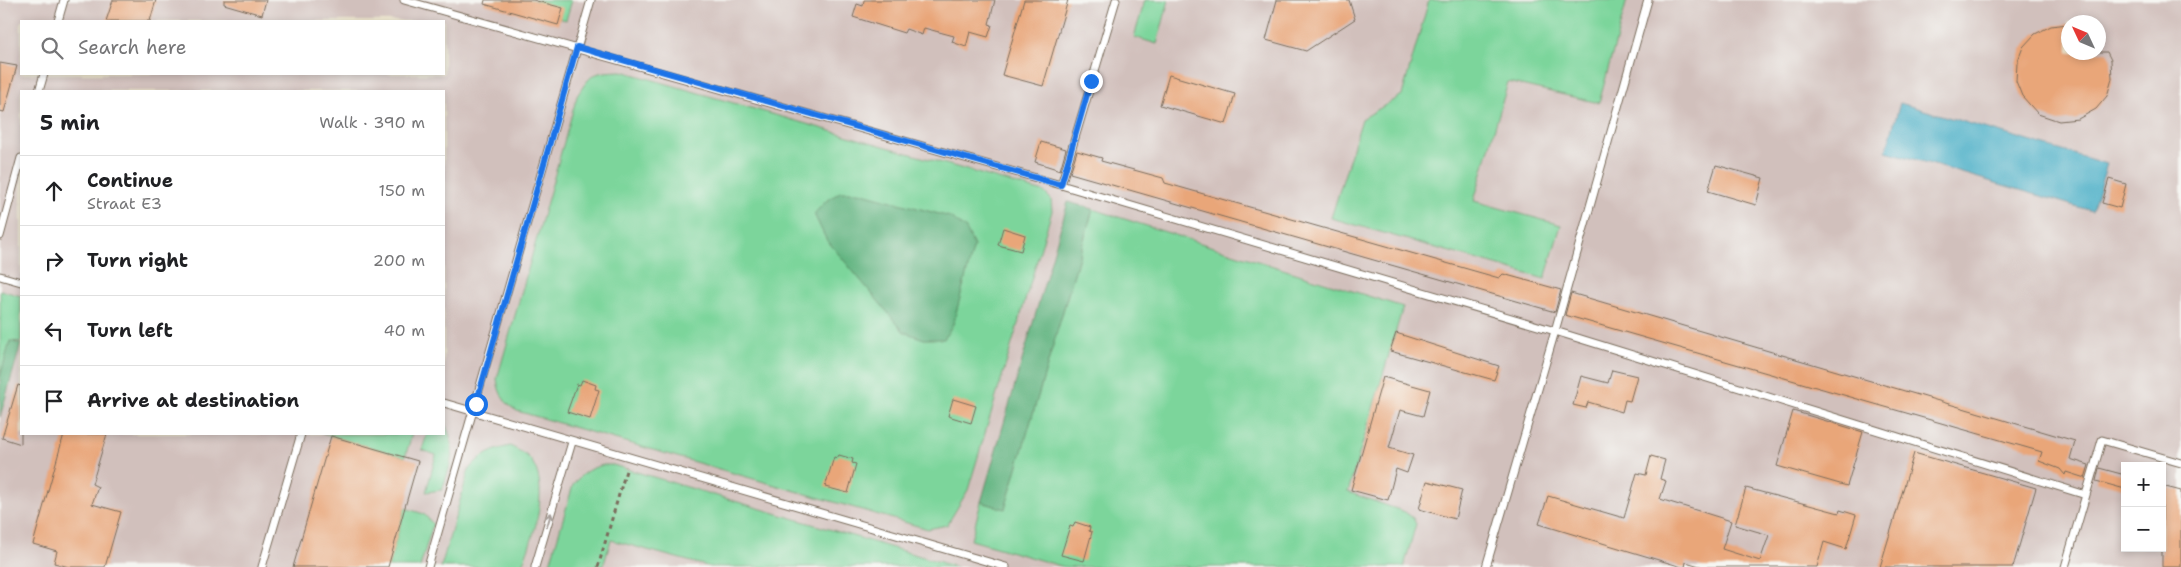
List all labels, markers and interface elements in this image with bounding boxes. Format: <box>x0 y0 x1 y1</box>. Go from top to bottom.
north arrow <box>2061 15 2106 60</box>
search box <box>20 20 445 75</box>
icon: search <box>38 34 66 62</box>
text: Search here <box>78 35 187 60</box>
route end <box>1080 70 1103 93</box>
text: 5 min <box>40 109 100 137</box>
text: Walk · 390 m <box>319 112 425 133</box>
text: Continue <box>87 168 173 193</box>
icon: ahead <box>40 177 68 205</box>
text: 150 m <box>378 180 425 201</box>
text: Straat E3 <box>87 193 162 214</box>
icon: right <box>40 247 68 275</box>
text: Turn right <box>87 248 188 273</box>
text: 200 m <box>373 250 425 271</box>
icon: left <box>40 317 68 345</box>
text: Turn left <box>87 318 173 343</box>
text: 40 m <box>383 320 425 341</box>
icon: arrive <box>40 387 68 415</box>
text: Arrive at destination <box>87 388 299 413</box>
route start <box>465 393 488 416</box>
map controls <box>2121 462 2166 552</box>
button: + <box>2121 462 2166 507</box>
button: − <box>2121 507 2166 552</box>
one-way arrow <box>545 513 555 529</box>

